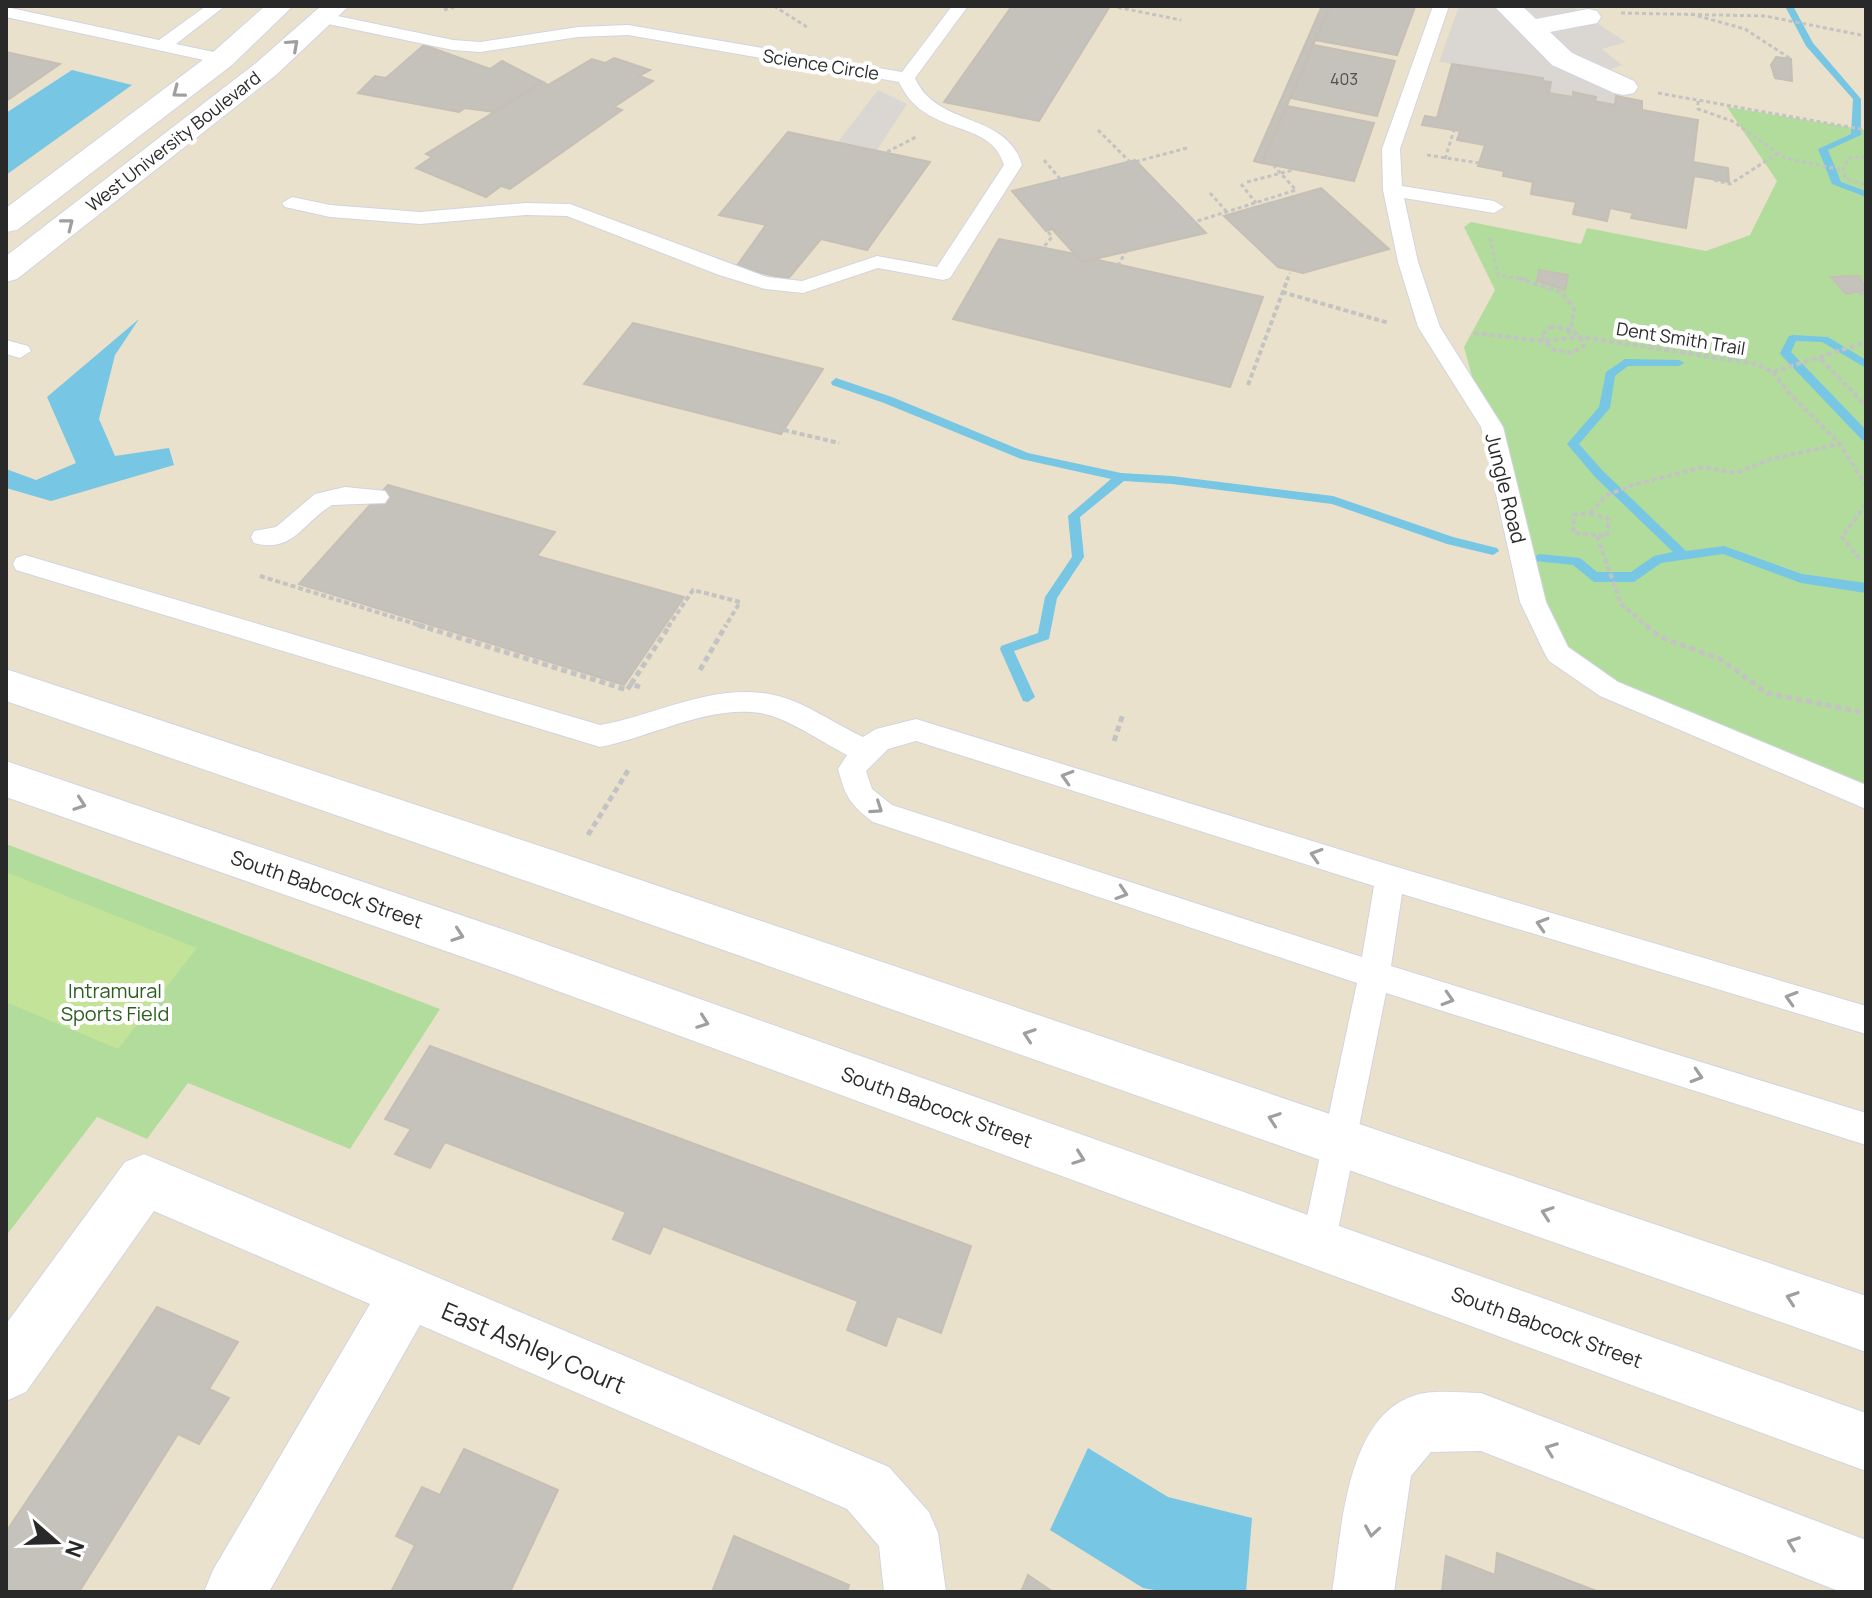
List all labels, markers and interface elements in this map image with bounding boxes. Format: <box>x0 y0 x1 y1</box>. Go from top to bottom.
one-way arrow <box>284 40 299 55</box>
street label: Science Circle <box>761 43 881 85</box>
street label: West University Boulevard <box>81 65 265 217</box>
house number: 403 <box>1330 68 1358 90</box>
one-way arrow <box>172 83 187 97</box>
one-way arrow <box>59 219 73 234</box>
street label: Dent Smith Trail <box>1615 316 1747 360</box>
street label: Jungle Road <box>1479 430 1533 546</box>
one-way arrow <box>1061 770 1075 786</box>
one-way arrow <box>72 795 86 811</box>
one-way arrow <box>869 798 883 813</box>
street label: South Babcock Street <box>227 843 427 935</box>
one-way arrow <box>1309 848 1323 864</box>
one-way arrow <box>1115 883 1129 899</box>
one-way arrow <box>1536 917 1550 933</box>
one-way arrow <box>450 925 464 941</box>
park label: Intramural Sports Field <box>61 977 169 1027</box>
one-way arrow <box>1441 989 1455 1005</box>
one-way arrow <box>1785 991 1799 1007</box>
one-way arrow <box>695 1012 709 1029</box>
one-way arrow <box>1022 1028 1036 1044</box>
street label: South Babcock Street <box>838 1060 1036 1154</box>
one-way arrow <box>1689 1067 1703 1083</box>
one-way arrow <box>1268 1113 1282 1129</box>
one-way arrow <box>1071 1148 1085 1165</box>
one-way arrow <box>1540 1207 1554 1223</box>
street label: South Babcock Street <box>1448 1280 1646 1374</box>
one-way arrow <box>1786 1292 1800 1308</box>
street label: East Ashley Court <box>437 1293 631 1401</box>
one-way arrow <box>1545 1442 1559 1459</box>
north arrow <box>16 1502 96 1582</box>
one-way arrow <box>1365 1524 1382 1538</box>
text: N <box>58 1536 92 1561</box>
one-way arrow <box>1787 1536 1801 1553</box>

